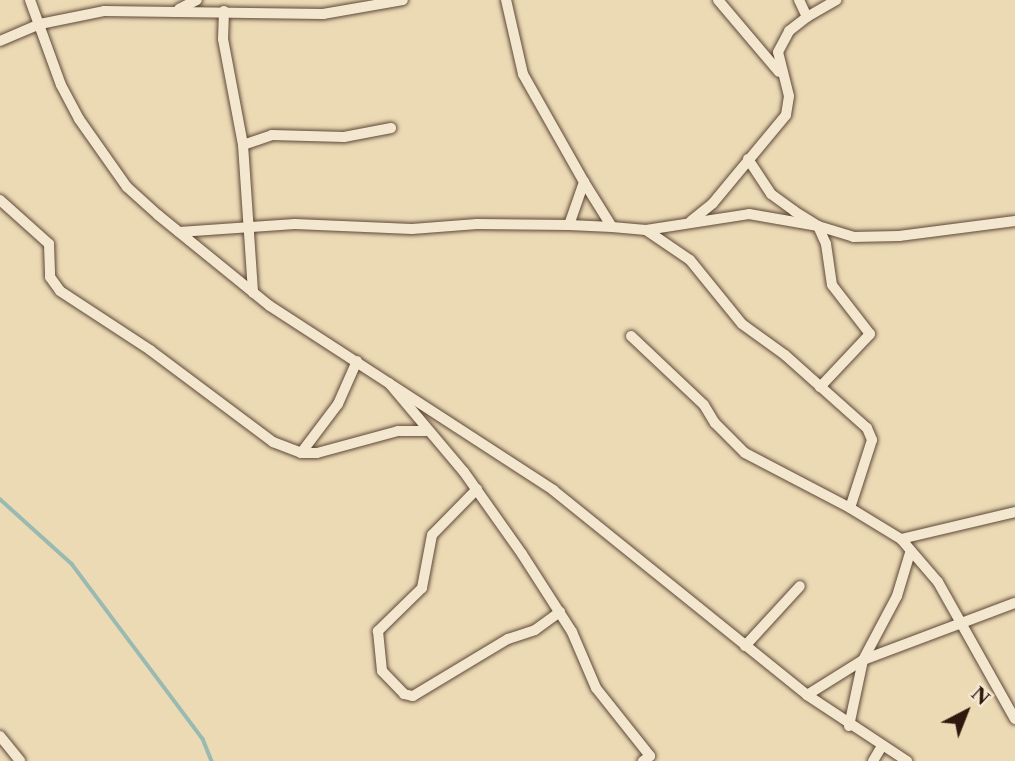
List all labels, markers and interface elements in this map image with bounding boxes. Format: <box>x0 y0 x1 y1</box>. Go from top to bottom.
north arrow <box>931 677 1001 747</box>
text: N <box>967 682 994 710</box>

